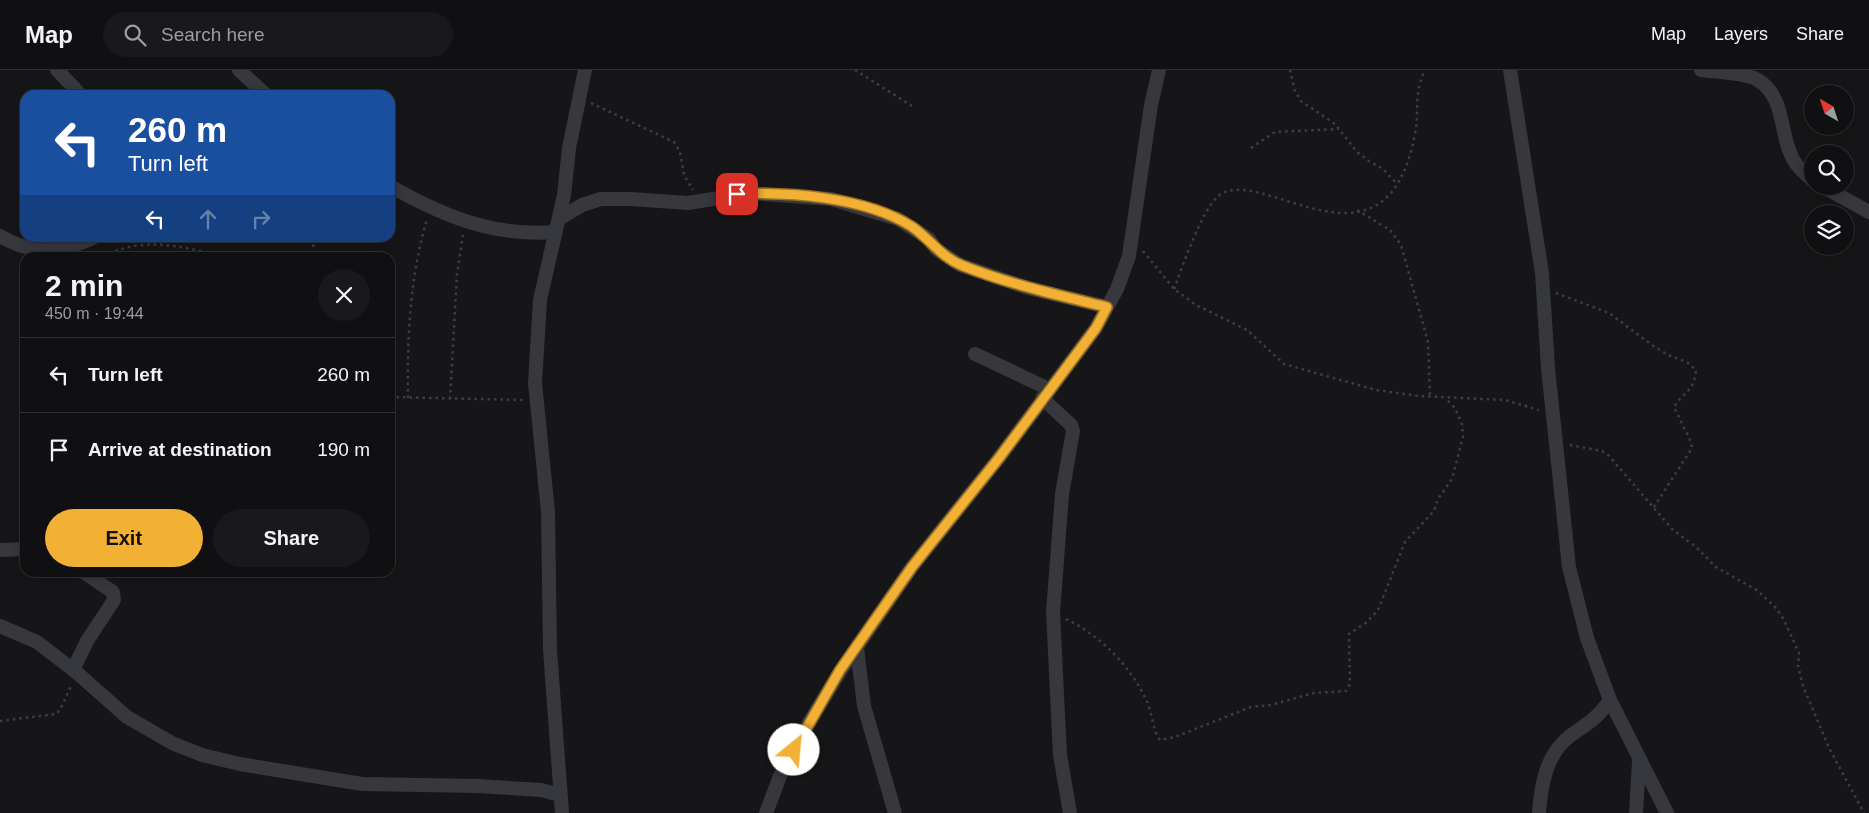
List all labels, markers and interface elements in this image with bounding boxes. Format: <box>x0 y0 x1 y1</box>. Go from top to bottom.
search box <box>103 12 453 57</box>
text: Map <box>25 21 73 48</box>
icon: search <box>121 21 149 49</box>
text: Search here <box>161 24 265 45</box>
text: Map <box>1651 24 1686 44</box>
text: Layers <box>1714 24 1768 44</box>
text: Share <box>1796 24 1844 44</box>
north arrow <box>1804 85 1854 135</box>
map controls <box>1804 85 1854 255</box>
icon: left <box>45 110 110 175</box>
text: 260 m <box>128 110 227 149</box>
button: search <box>1804 145 1854 195</box>
text: Turn left <box>128 151 208 176</box>
pin <box>716 173 758 215</box>
icon: arrive <box>723 180 751 208</box>
icon: left <box>141 205 169 233</box>
icon: ahead <box>194 205 222 233</box>
icon: right <box>247 205 275 233</box>
button: layers <box>1804 205 1854 255</box>
text: 2 min <box>45 269 123 302</box>
button: close <box>318 269 370 321</box>
text: 450 m · 19:44 <box>45 305 144 322</box>
icon: left <box>45 361 73 389</box>
text: Turn left <box>88 364 163 385</box>
text: 260 m <box>317 364 370 385</box>
icon: arrive <box>45 436 73 464</box>
text: Arrive at destination <box>88 439 272 460</box>
text: 190 m <box>317 439 370 460</box>
button: Exit <box>45 509 203 567</box>
button: Share <box>213 509 370 567</box>
position arrow <box>767 723 819 775</box>

